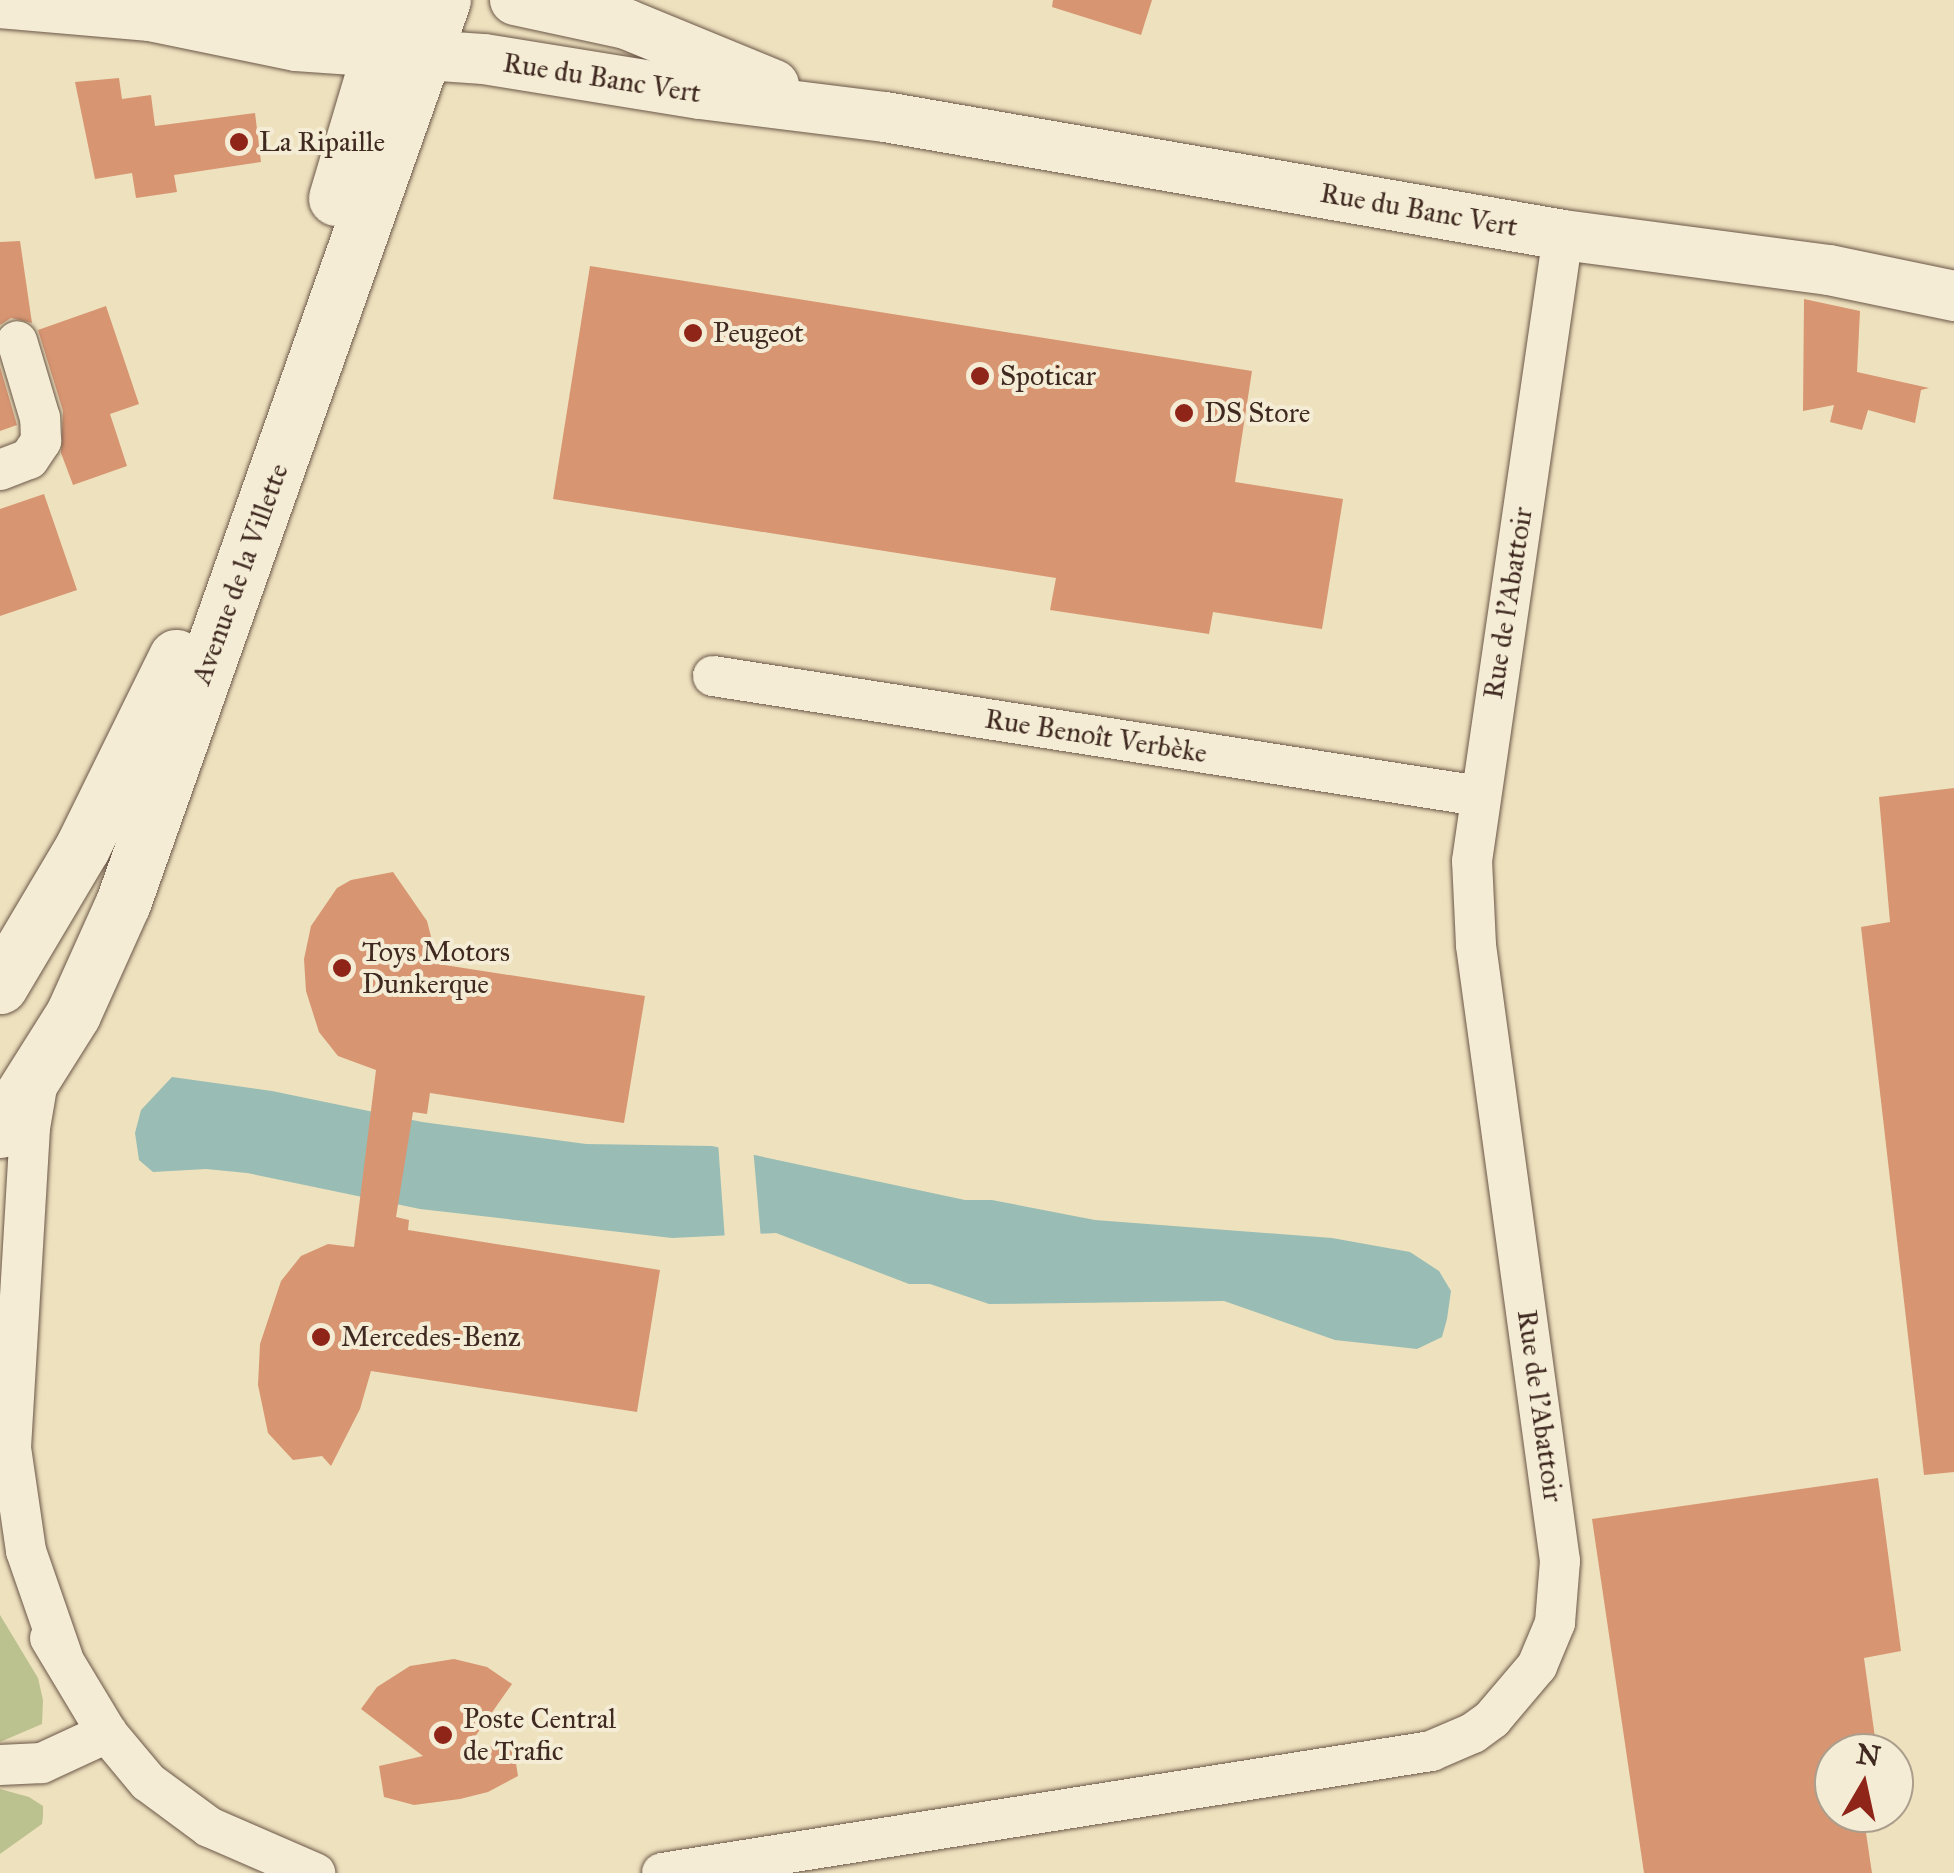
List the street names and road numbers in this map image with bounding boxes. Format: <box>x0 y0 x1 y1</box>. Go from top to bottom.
street label: Rue du Banc Vert <box>501 46 703 110</box>
street label: Rue du Banc Vert <box>1318 176 1520 244</box>
street label: Avenue de la Villette <box>184 459 296 689</box>
street label: Rue de l'Abattoir <box>1476 505 1540 701</box>
street label: Rue Benoît Verbèke <box>983 702 1209 770</box>
street label: Rue de l'Abattoir <box>1510 1308 1570 1504</box>

